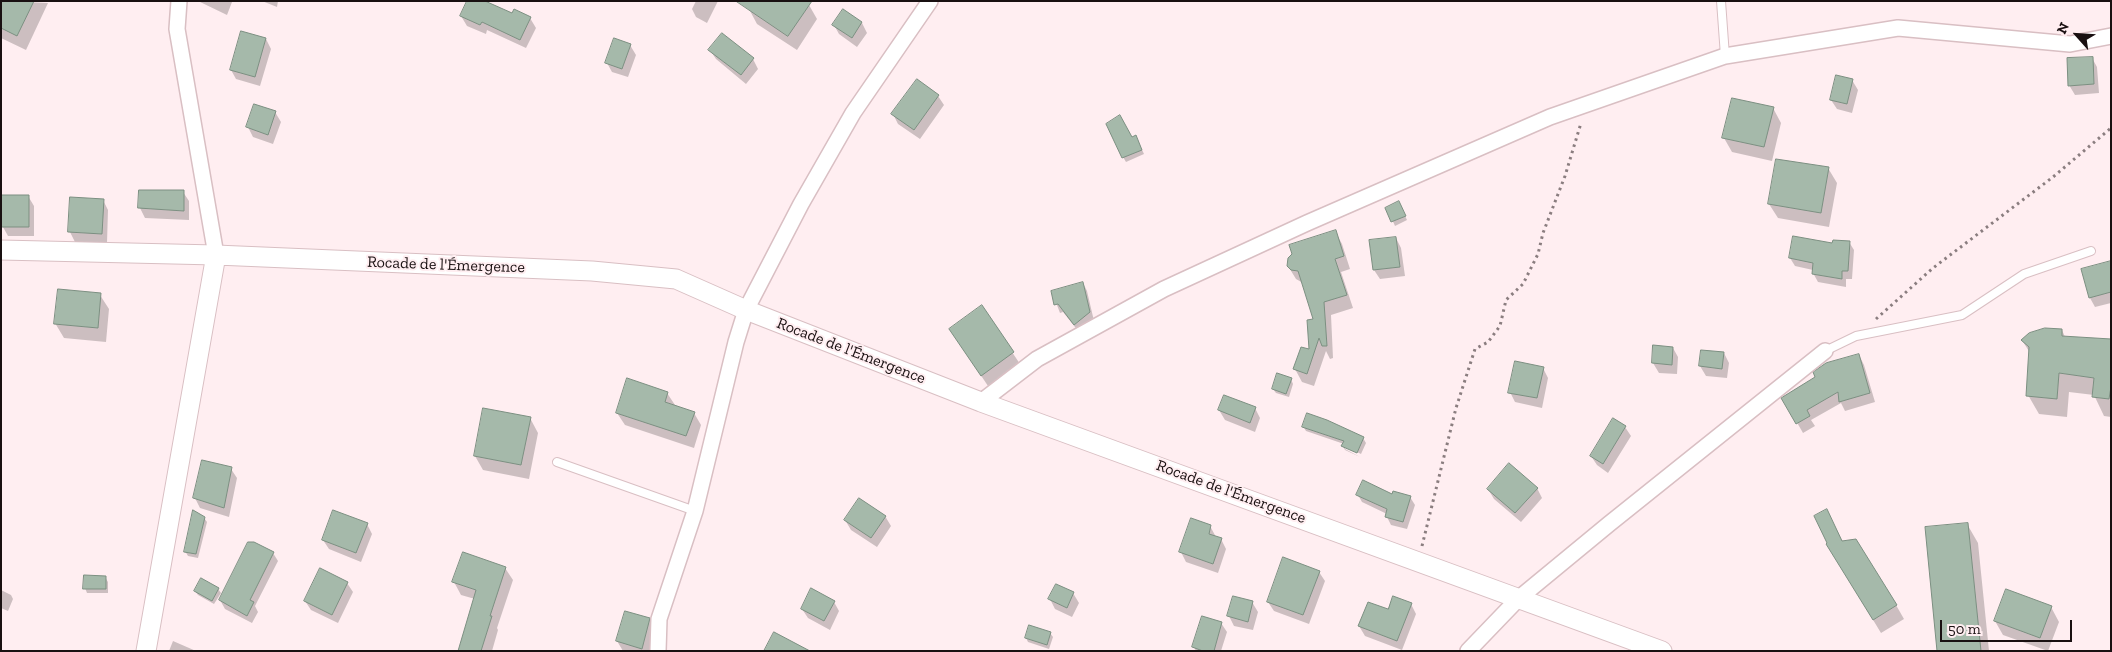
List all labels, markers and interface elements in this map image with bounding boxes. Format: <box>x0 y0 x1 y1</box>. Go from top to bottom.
north arrow <box>2052 10 2102 60</box>
text: N <box>2053 20 2073 37</box>
street label: Rocade de l'Émergence <box>367 253 525 277</box>
street label: Rocade de l'Émergence <box>774 314 928 388</box>
street label: Rocade de l'Émergence <box>1154 456 1308 528</box>
scale bar <box>1942 610 2074 642</box>
text: 50 m <box>1948 620 1981 638</box>

